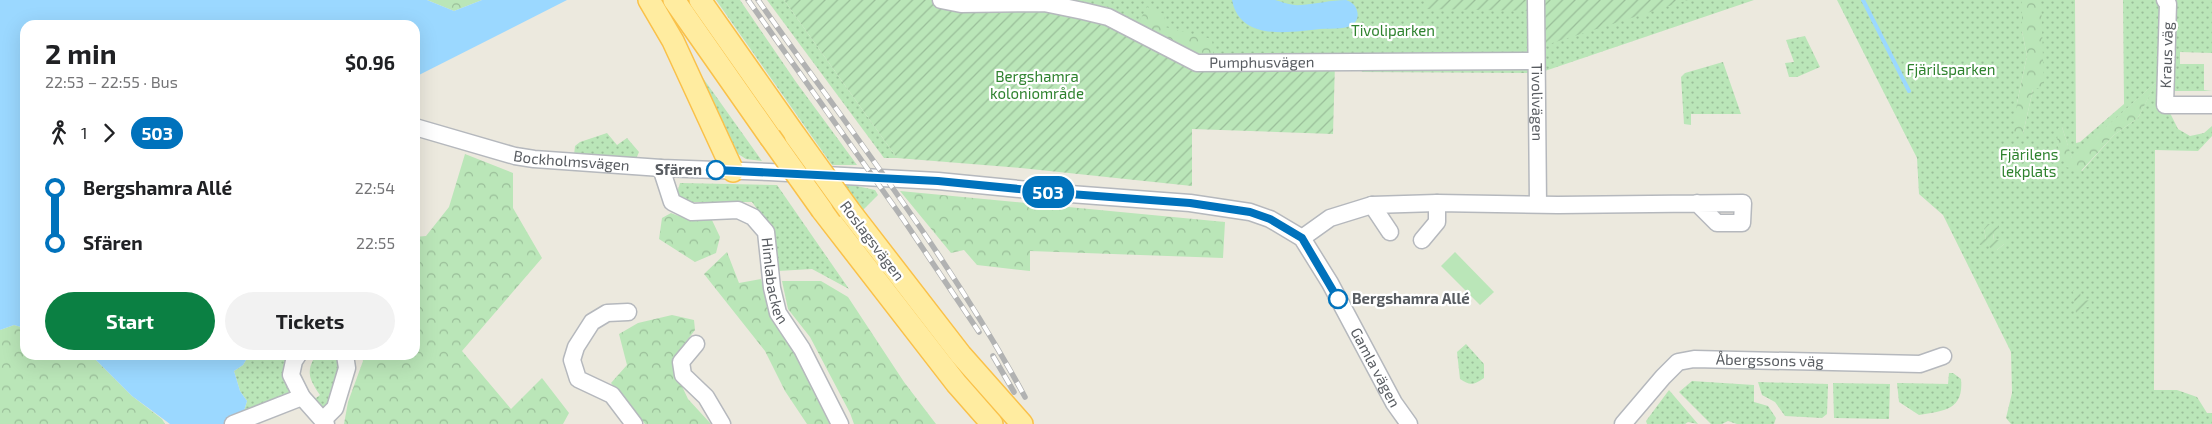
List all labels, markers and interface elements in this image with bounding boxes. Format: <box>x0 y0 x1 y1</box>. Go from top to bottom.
park label: Tivoliparken <box>1351 21 1435 39</box>
street label: Kraus väg <box>2156 21 2176 89</box>
text: 2 min <box>45 36 117 70</box>
text: $0.96 <box>345 51 395 74</box>
street label: Pumphusvägen <box>1209 52 1315 71</box>
park label: Fjärilsparken <box>1906 60 1996 79</box>
street label: Tivolivägen <box>1529 63 1547 141</box>
park label: Bergshamra koloniområde <box>990 67 1084 102</box>
text: 22:53 – 22:55 · Bus <box>45 72 178 91</box>
icon: walk <box>45 119 73 147</box>
icon: forward <box>95 119 123 147</box>
text: 503 <box>141 122 173 144</box>
text: 1 <box>81 123 87 142</box>
park label: Fjärilens lekplats <box>2000 145 2058 180</box>
street label: Bockholmsvägen <box>512 146 630 174</box>
place label: Sfären <box>655 160 702 178</box>
marker: Sfären <box>706 160 726 180</box>
text: Bergshamra Allé <box>83 176 232 199</box>
line badge: 503 <box>1019 176 1077 208</box>
text: 22:54 <box>355 178 395 197</box>
text: 503 <box>1032 181 1064 203</box>
street label: Roslagsvägen <box>837 197 909 284</box>
text: Sfären <box>83 231 143 254</box>
text: 22:55 <box>356 233 395 252</box>
street label: Himlabacken <box>759 236 793 327</box>
marker: Bergshamra Allé <box>1328 289 1348 309</box>
place label: Bergshamra Allé <box>1352 289 1470 307</box>
button: Start <box>45 292 215 350</box>
button: Tickets <box>225 292 395 350</box>
street label: Gamla vägen <box>1347 324 1405 410</box>
street label: Åbergssons väg <box>1716 349 1825 370</box>

